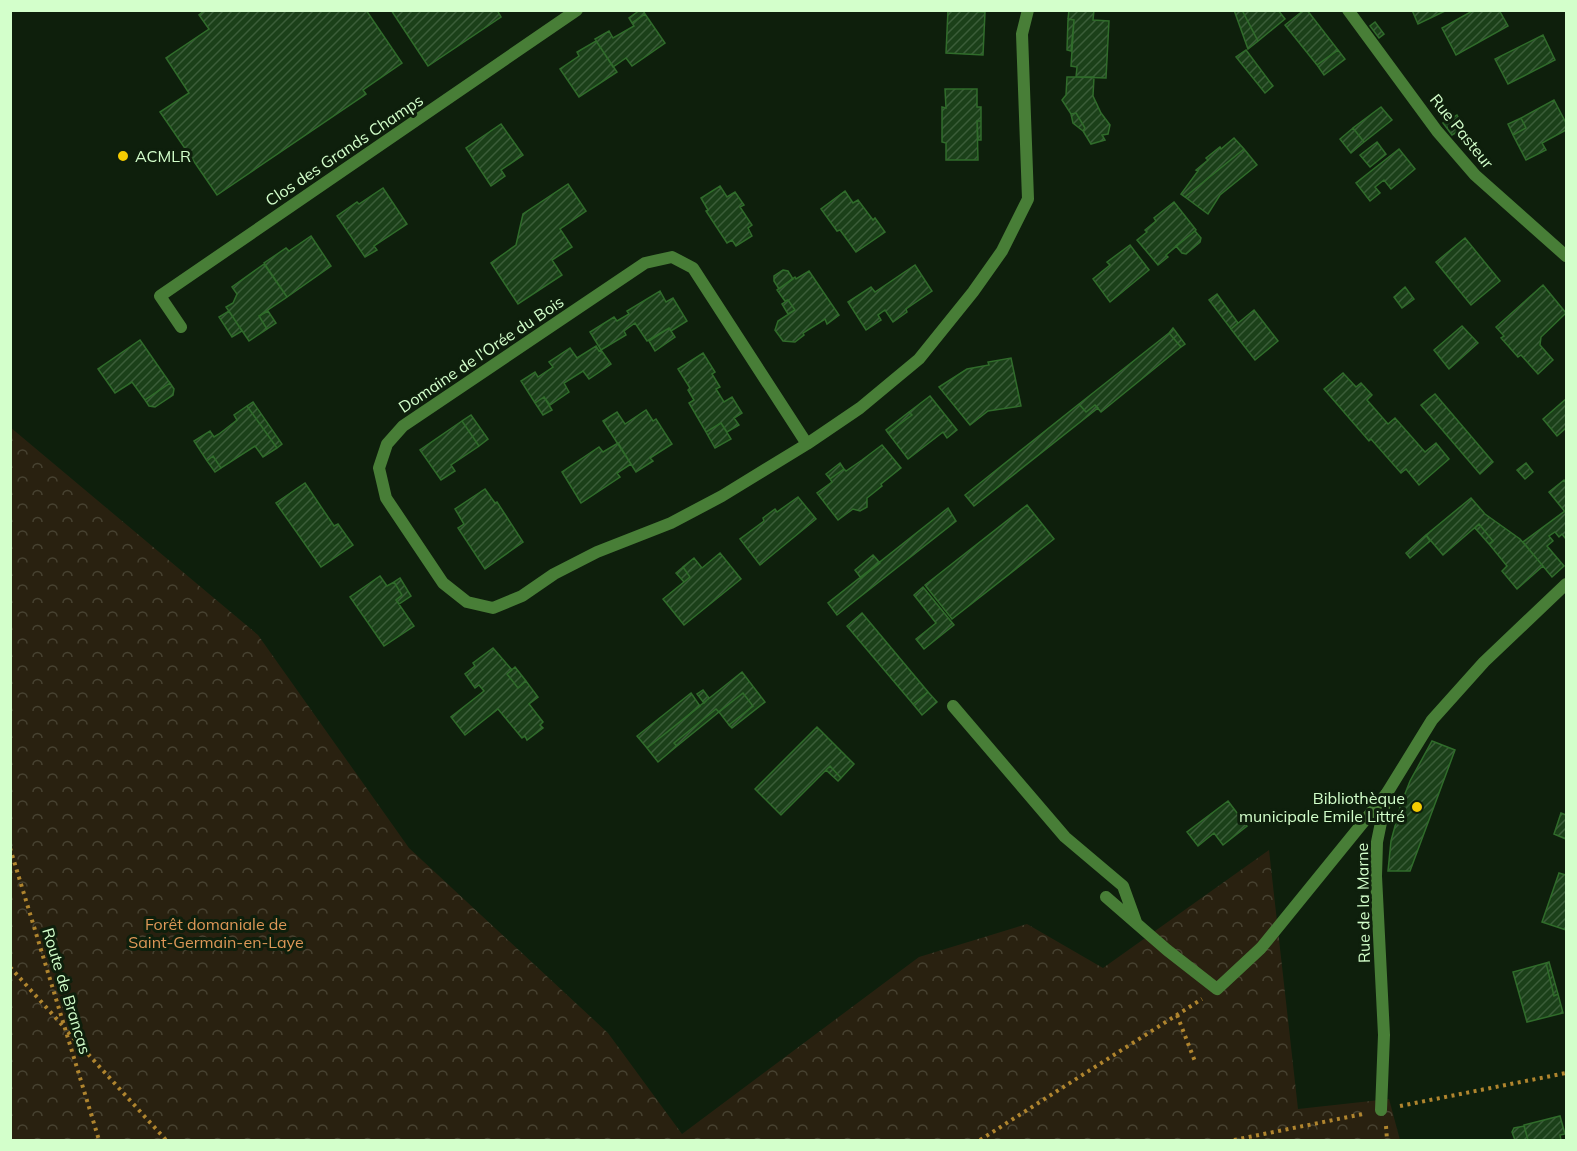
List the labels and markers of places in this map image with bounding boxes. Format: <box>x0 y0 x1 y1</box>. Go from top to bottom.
place label: ACMLR <box>135 146 191 166</box>
marker: ACMLR <box>116 149 130 163</box>
place label: Bibliothèque municipale Emile Littré <box>1239 788 1405 826</box>
marker: Bibliothèque municipale Emile Littré <box>1410 800 1424 814</box>

